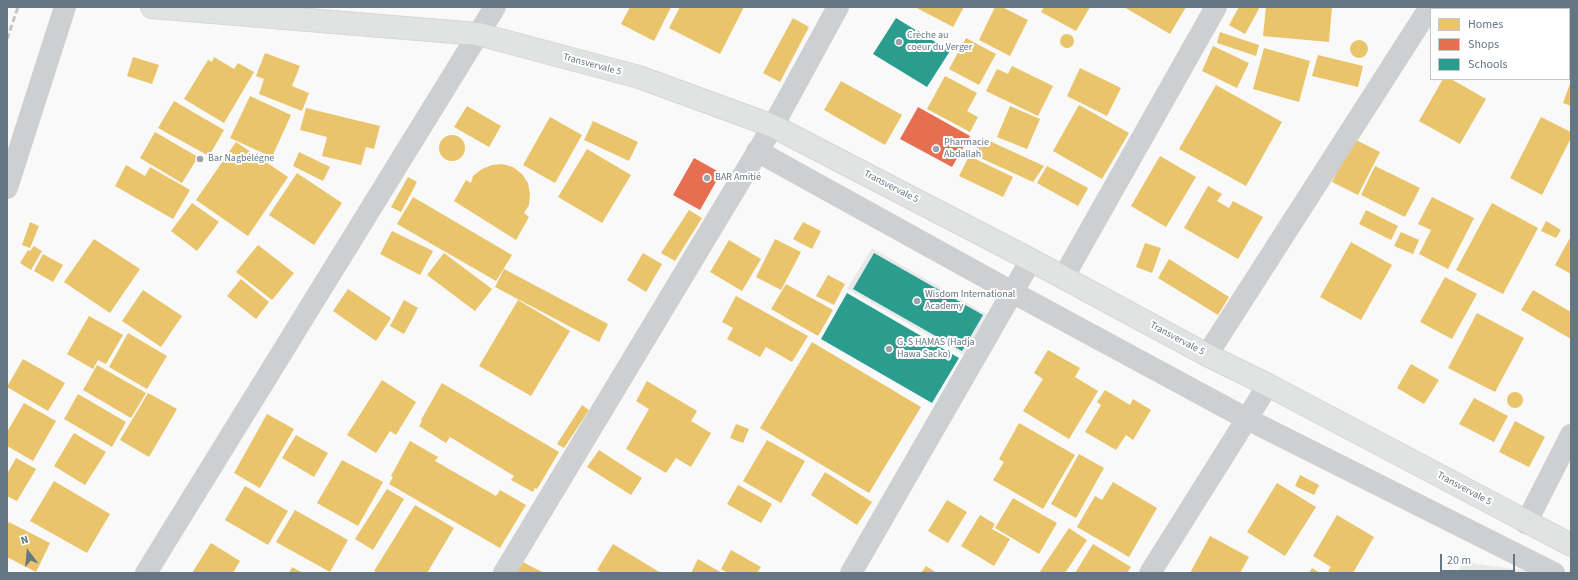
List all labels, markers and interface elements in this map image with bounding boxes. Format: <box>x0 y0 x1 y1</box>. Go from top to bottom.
legend <box>1430 8 1570 80</box>
text: Homes <box>1468 16 1503 33</box>
place label: Crèche au coeur du Verger <box>907 30 972 54</box>
text: Shops <box>1468 36 1499 53</box>
marker: Crèche au coeur du Verger <box>894 37 904 47</box>
street label: Transvervale 5 <box>561 51 623 79</box>
text: Schools <box>1468 56 1508 73</box>
place label: Pharmacie Abdallah <box>944 137 989 160</box>
marker: Pharmacie Abdallah <box>931 144 941 154</box>
place label: Bar Nagbélégne <box>208 153 274 165</box>
marker: Bar Nagbélégne <box>195 154 205 164</box>
street label: Transvervale 5 <box>861 168 921 206</box>
place label: BAR Amitié <box>715 172 761 184</box>
marker: BAR Amitié <box>702 173 712 183</box>
place label: Wisdom International Academy <box>925 289 1015 312</box>
marker: Wisdom International Academy <box>912 296 922 306</box>
street label: Transvervale 5 <box>1148 320 1206 358</box>
place label: G. S HAMAS (Hadja Hawa Sacko) <box>897 337 975 360</box>
marker: G. S HAMAS (Hadja Hawa Sacko) <box>884 344 894 354</box>
street label: Transvervale 5 <box>1435 470 1493 508</box>
north arrow <box>8 532 48 572</box>
text: N <box>19 532 30 548</box>
scale bar <box>1442 546 1517 572</box>
text: 20 m <box>1447 552 1471 569</box>

